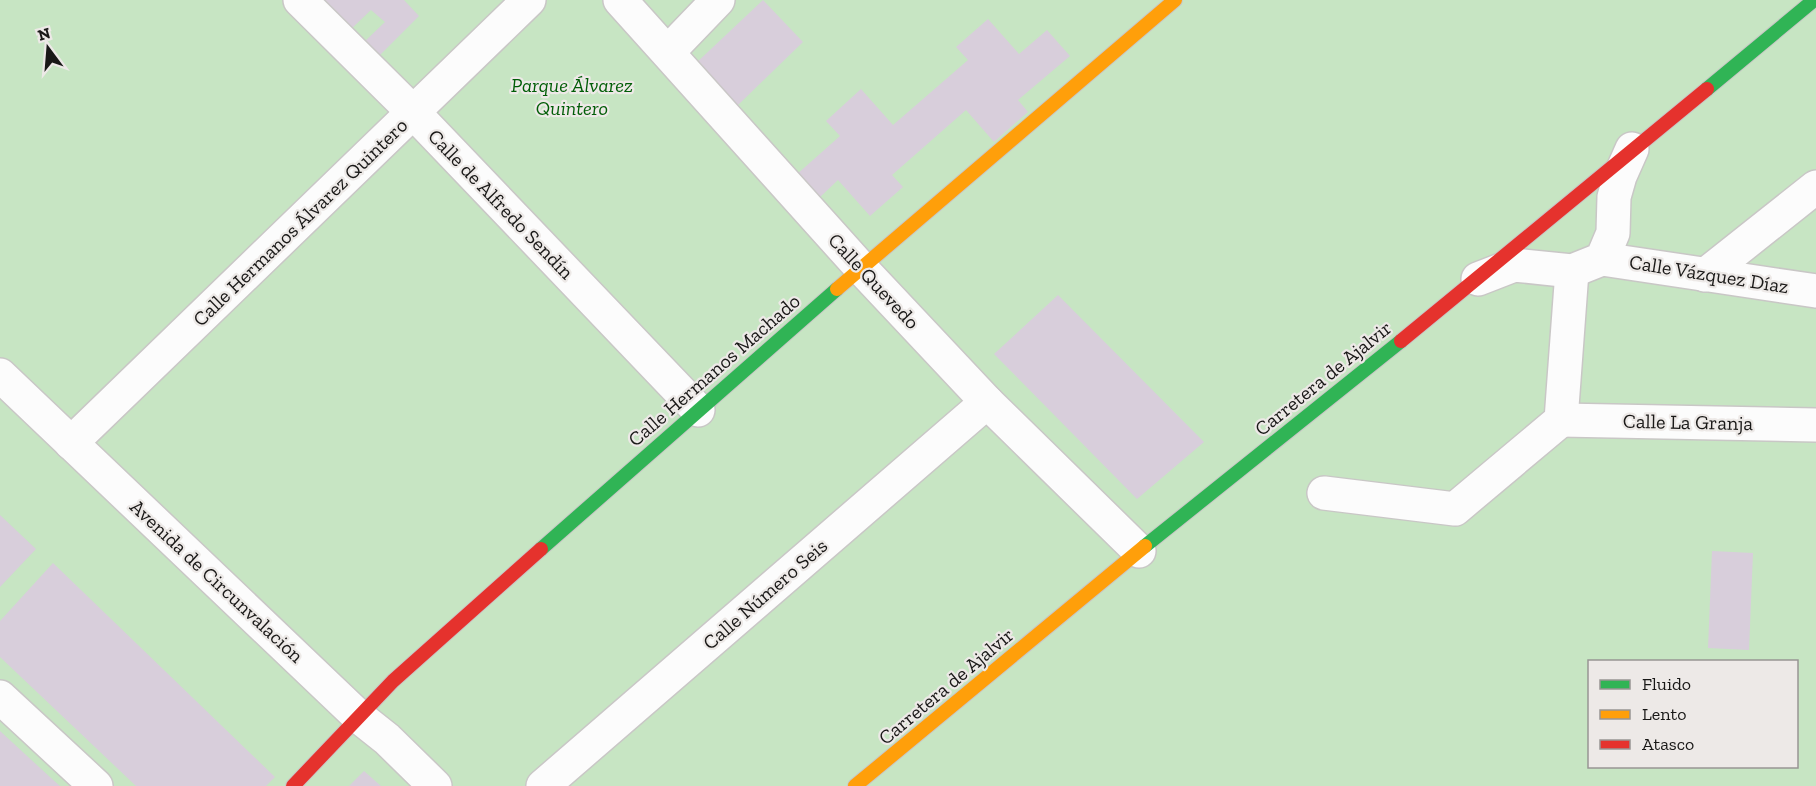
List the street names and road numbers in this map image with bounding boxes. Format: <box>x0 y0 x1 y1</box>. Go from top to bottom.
street label: Calle Hermanos Álvarez Quintero <box>188 113 412 331</box>
street label: Calle de Alfredo Sendín <box>423 124 579 284</box>
street label: Calle Quevedo <box>823 228 925 334</box>
street label: Calle Vázquez Díaz <box>1628 250 1790 298</box>
street label: Calle Hermanos Machado <box>623 289 805 451</box>
street label: Carretera de Ajalvir <box>1250 315 1396 441</box>
street label: Calle La Granja <box>1623 409 1754 435</box>
street label: Avenida de Circunvalación <box>125 494 309 668</box>
street label: Calle Número Seis <box>698 533 832 655</box>
street label: Carretera de Ajalvir <box>873 622 1019 750</box>

